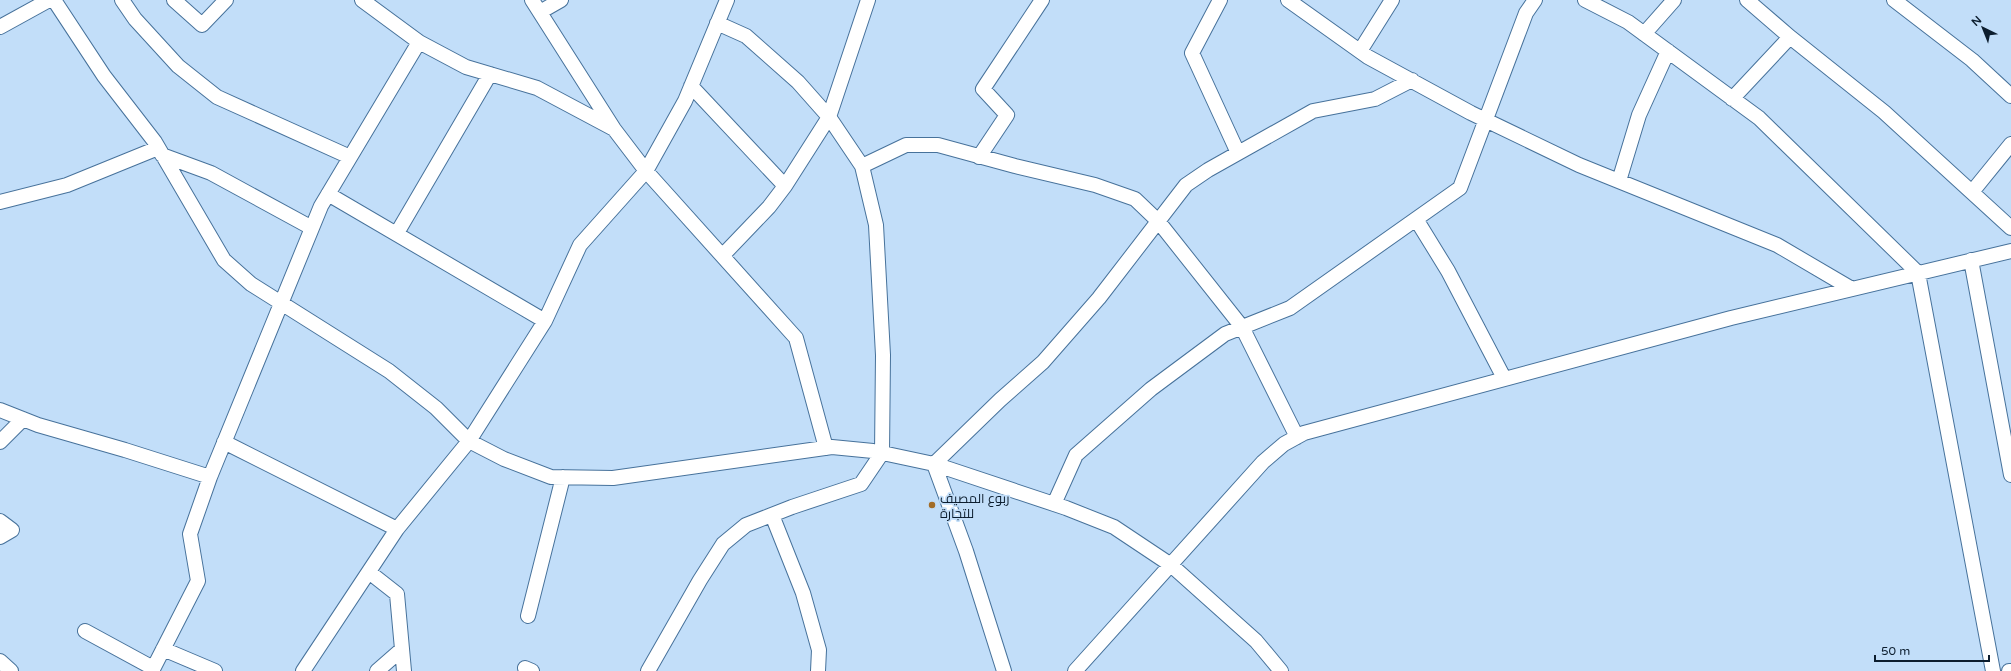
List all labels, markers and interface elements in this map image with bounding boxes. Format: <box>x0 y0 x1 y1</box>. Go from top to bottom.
north arrow <box>1963 8 2003 48</box>
text: N <box>1969 13 1984 29</box>
place label: ربوع المصيف للتجارة <box>940 491 1009 522</box>
marker: ربوع المصيف للتجارة <box>927 500 937 510</box>
scale bar <box>1875 637 1989 663</box>
text: 50 m <box>1881 644 1910 658</box>

